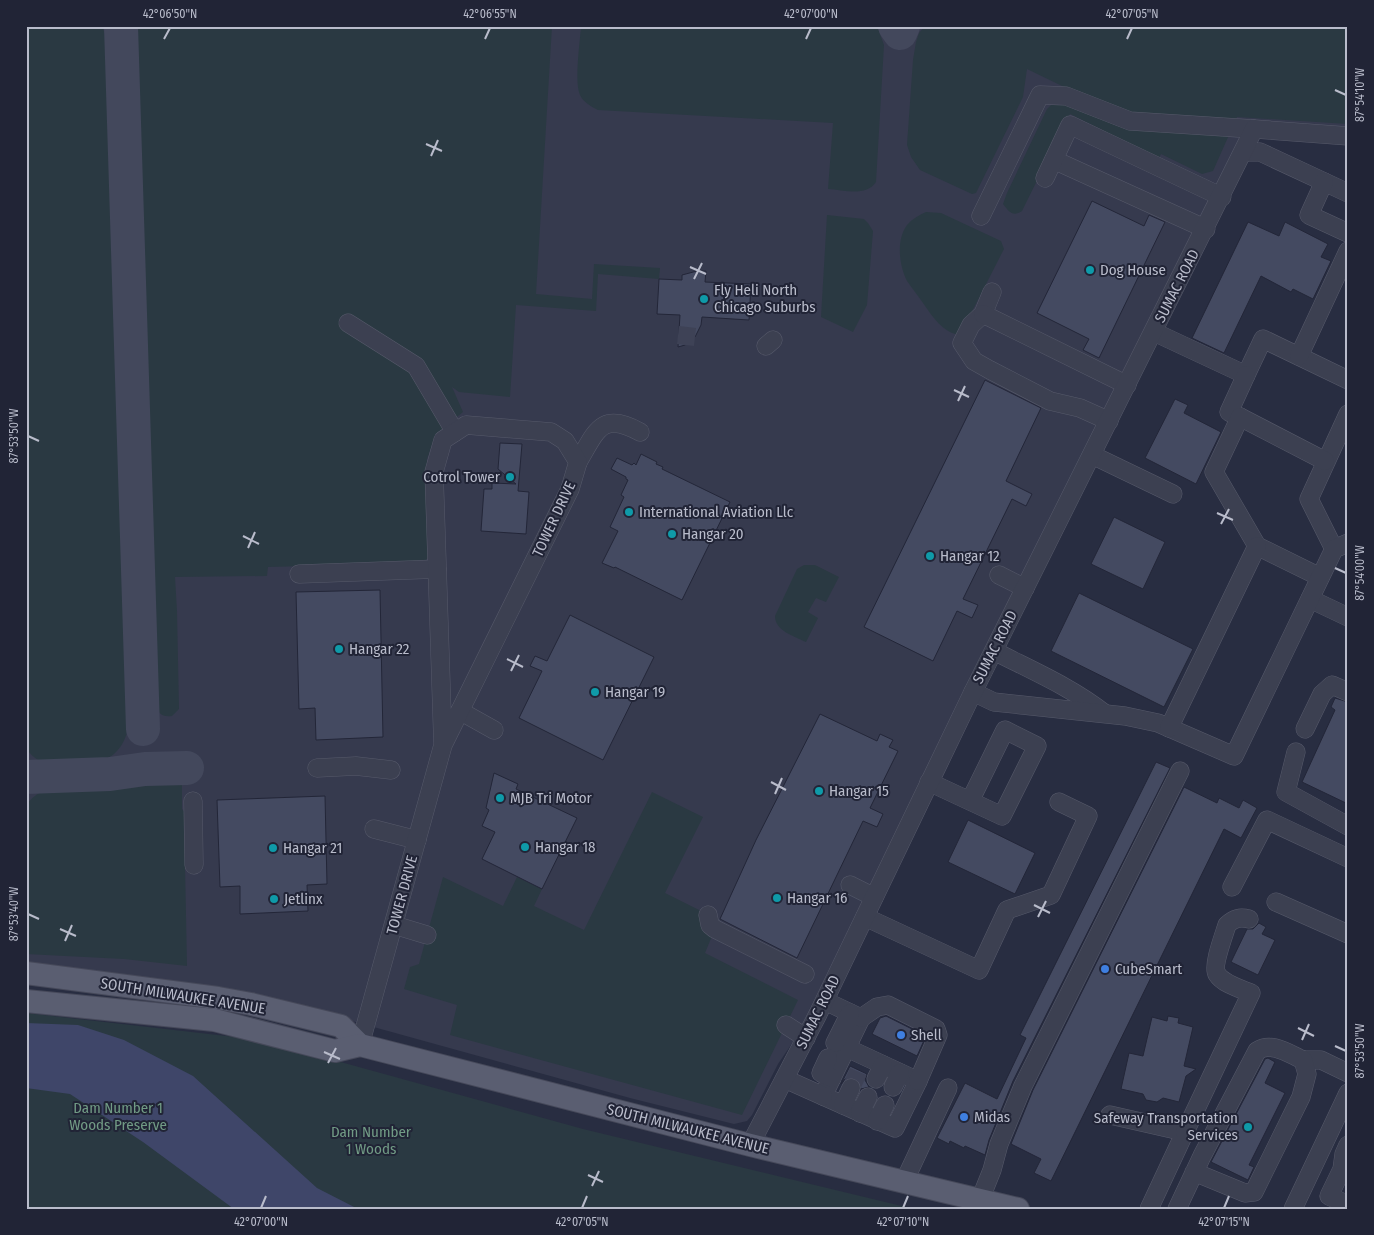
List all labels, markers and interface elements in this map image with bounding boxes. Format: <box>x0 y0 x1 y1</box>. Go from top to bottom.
text: 42°06'50"N <box>143 7 197 21</box>
text: 42°06'55"N <box>463 7 517 21</box>
text: 42°07'00"N <box>784 7 838 21</box>
text: 42°07'05"N <box>1105 7 1159 21</box>
text: 87°54'10"W <box>1353 68 1367 122</box>
street label: SUMAC ROAD <box>1151 246 1203 326</box>
place label: Dog House <box>1100 261 1166 279</box>
marker: Dog House <box>1084 264 1096 276</box>
place label: Fly Heli North Chicago Suburbs <box>714 281 816 316</box>
marker: Fly Heli North Chicago Suburbs <box>698 293 710 305</box>
text: 87°53'50"W <box>7 409 21 463</box>
place label: Cotrol Tower <box>423 468 501 486</box>
marker: Cotrol Tower <box>504 471 516 483</box>
street label: TOWER DRIVE <box>529 478 579 560</box>
place label: International Aviation Llc <box>639 503 794 521</box>
marker: International Aviation Llc <box>623 506 635 518</box>
place label: Hangar 20 <box>682 525 744 543</box>
marker: Hangar 20 <box>666 528 678 540</box>
text: 87°54'00"W <box>1353 545 1367 601</box>
place label: Hangar 12 <box>940 547 1000 565</box>
marker: Hangar 12 <box>924 550 936 562</box>
street label: SUMAC ROAD <box>969 607 1021 687</box>
place label: Hangar 22 <box>349 640 410 658</box>
marker: Hangar 22 <box>333 643 345 655</box>
place label: Hangar 19 <box>605 683 665 701</box>
marker: Hangar 19 <box>589 686 601 698</box>
place label: Hangar 15 <box>829 782 889 800</box>
marker: Hangar 15 <box>813 785 825 797</box>
place label: MJB Tri Motor <box>510 789 593 807</box>
marker: MJB Tri Motor <box>494 792 506 804</box>
place label: Hangar 18 <box>535 838 596 856</box>
place label: Hangar 21 <box>283 839 342 857</box>
marker: Hangar 18 <box>519 841 531 853</box>
marker: Hangar 21 <box>267 842 279 854</box>
street label: TOWER DRIVE <box>383 853 421 937</box>
text: 87°53'40"W <box>7 887 21 941</box>
place label: Hangar 16 <box>787 889 848 907</box>
place label: Jetlinx <box>284 890 323 908</box>
marker: Hangar 16 <box>771 892 783 904</box>
marker: Jetlinx <box>268 893 280 905</box>
place label: CubeSmart <box>1115 960 1182 978</box>
marker: CubeSmart <box>1099 963 1111 975</box>
street label: SUMAC ROAD <box>792 972 844 1052</box>
street label: SOUTH MILWAUKEE AVENUE <box>99 974 267 1018</box>
text: 87°53'50"W <box>1353 1024 1367 1078</box>
place label: Shell <box>911 1026 942 1044</box>
marker: Shell <box>895 1029 907 1041</box>
park label: Dam Number 1 Woods Preserve <box>69 1099 167 1134</box>
street label: SOUTH MILWAUKEE AVENUE <box>605 1100 771 1158</box>
place label: Midas <box>974 1108 1010 1126</box>
place label: Safeway Transportation Services <box>1094 1109 1238 1144</box>
marker: Midas <box>958 1111 970 1123</box>
marker: Safeway Transportation Services <box>1242 1121 1254 1133</box>
park label: Dam Number 1 Woods <box>331 1123 412 1158</box>
text: 42°07'00"N <box>234 1215 288 1229</box>
text: 42°07'05"N <box>555 1215 609 1229</box>
text: 42°07'10"N <box>877 1215 929 1229</box>
text: 42°07'15"N <box>1198 1215 1250 1229</box>

